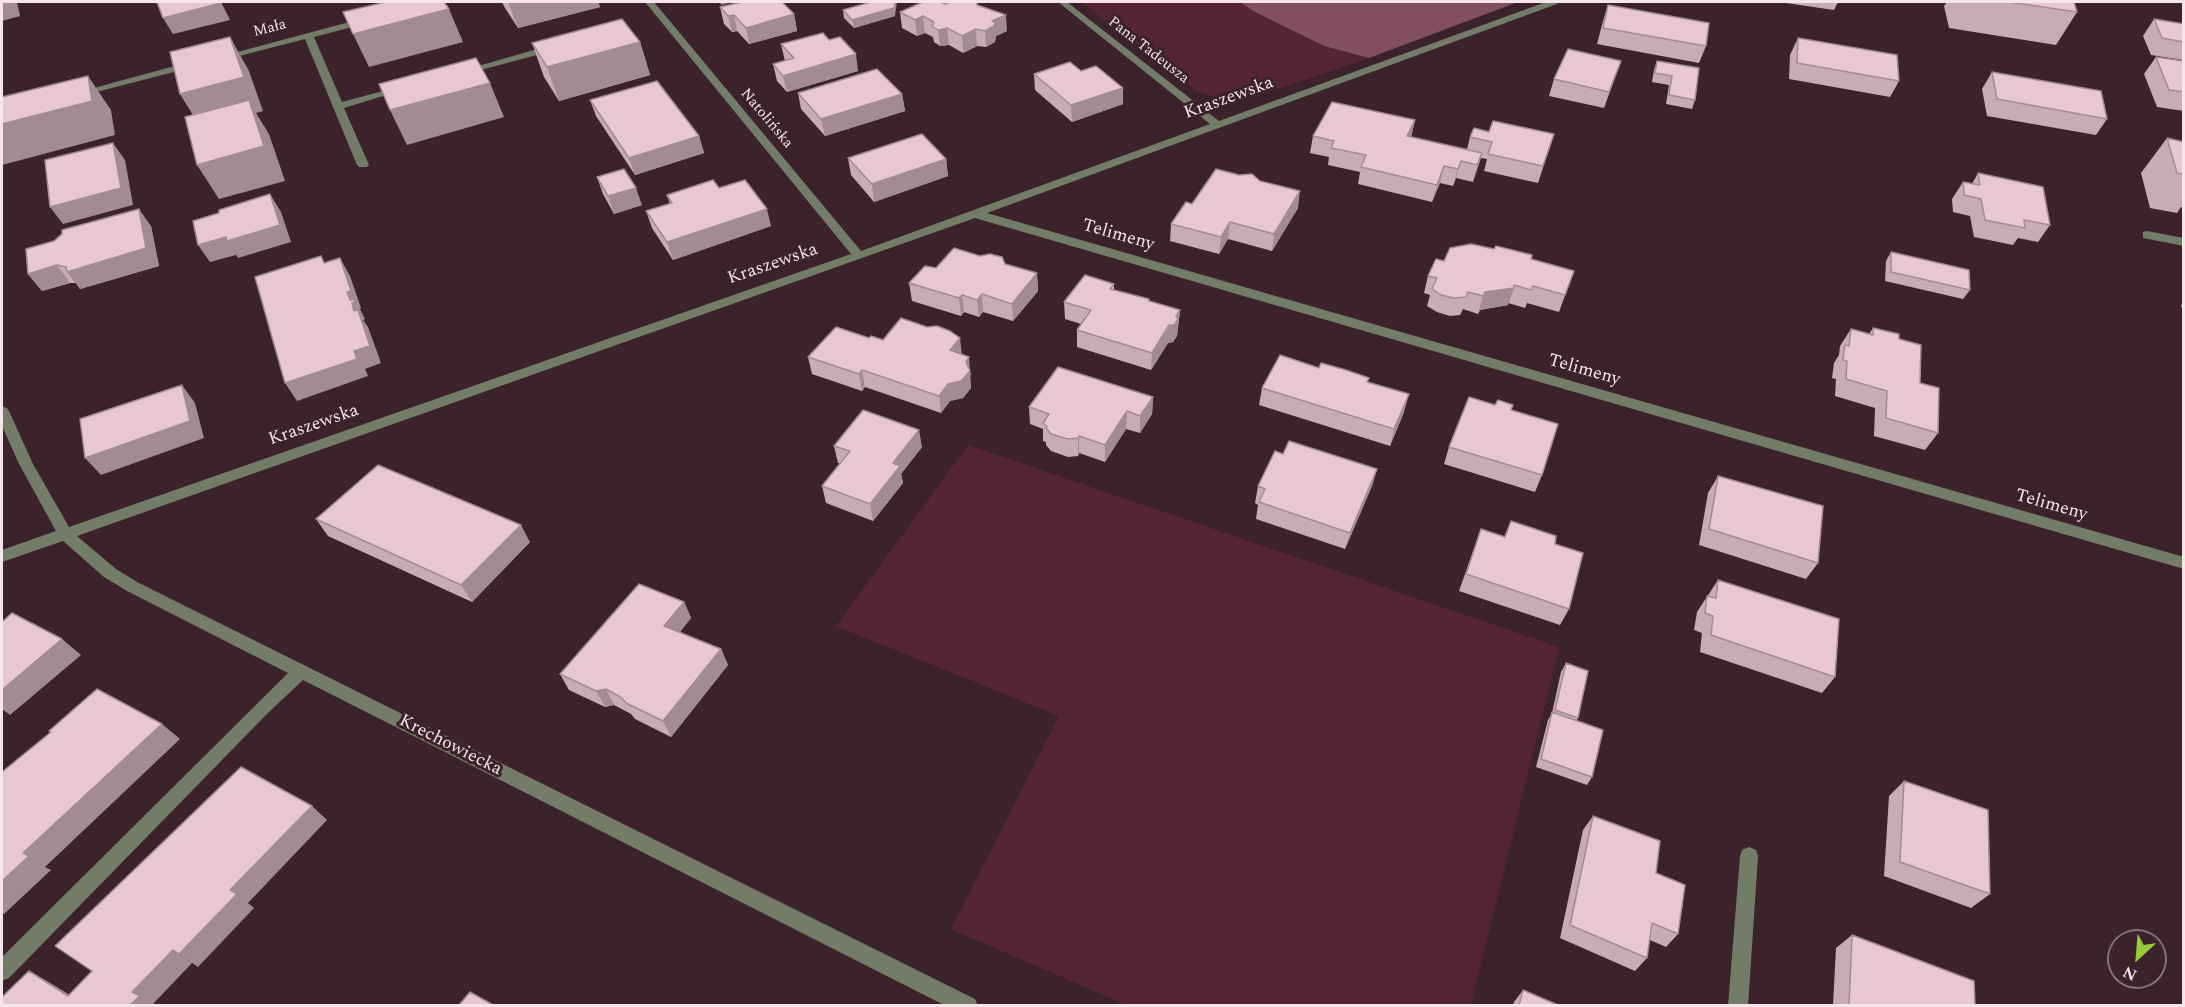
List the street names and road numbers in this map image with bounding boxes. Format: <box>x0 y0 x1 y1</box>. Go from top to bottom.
street label: Pana Tadeusza <box>1104 14 1192 88</box>
street label: Mała <box>252 16 288 42</box>
street label: Kraszewska <box>1181 73 1277 125</box>
street label: Natolińska <box>736 85 796 153</box>
street label: Telimeny <box>1079 215 1157 257</box>
street label: Kraszewska <box>725 240 821 290</box>
street label: Telimeny <box>1545 350 1623 392</box>
street label: Kraszewska <box>266 401 362 451</box>
street label: Telimeny <box>2012 485 2090 527</box>
street label: Krechowiecka <box>395 711 505 781</box>

